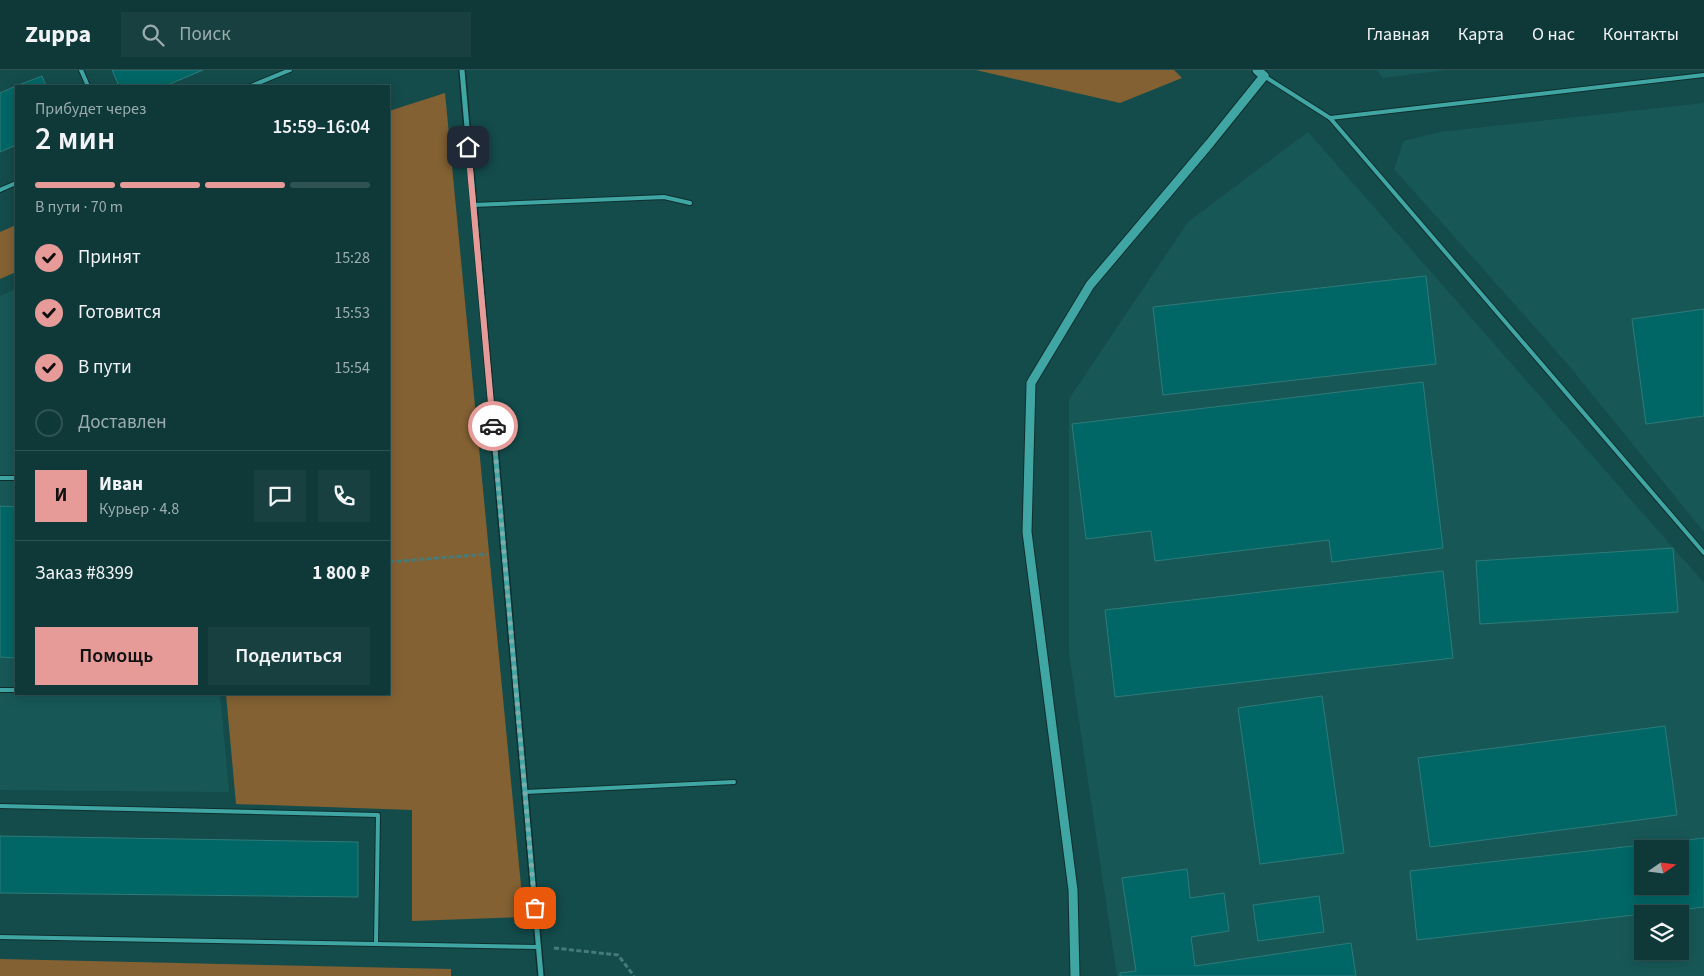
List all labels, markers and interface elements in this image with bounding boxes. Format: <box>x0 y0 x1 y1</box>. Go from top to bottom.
search box <box>121 12 471 57</box>
text: Zuppa <box>25 17 91 52</box>
icon: search <box>139 21 167 49</box>
text: Поиск <box>179 21 231 48</box>
text: Главная <box>1367 22 1430 47</box>
text: Карта <box>1458 22 1504 47</box>
text: О нас <box>1532 22 1575 47</box>
text: Контакты <box>1603 22 1679 47</box>
text: Прибудет через <box>35 98 146 120</box>
text: 15:59–16:04 <box>272 114 370 141</box>
text: 2 мин <box>35 116 115 162</box>
pin <box>447 126 489 168</box>
icon: home <box>454 133 482 161</box>
text: В пути · 70 m <box>35 196 123 218</box>
icon: check <box>35 244 63 272</box>
text: Принят <box>78 244 141 271</box>
text: 15:28 <box>334 247 370 269</box>
icon: check <box>35 299 63 327</box>
text: Готовится <box>78 299 161 326</box>
text: 15:53 <box>334 302 370 324</box>
icon: check <box>35 354 63 382</box>
text: В пути <box>78 354 132 381</box>
text: 15:54 <box>334 357 370 379</box>
courier <box>468 401 518 451</box>
text: Доставлен <box>78 409 167 436</box>
icon: car <box>479 412 507 440</box>
button: chat <box>254 470 306 522</box>
button: phone <box>318 470 370 522</box>
text: Иван <box>99 471 143 498</box>
text: И <box>55 482 67 509</box>
text: Курьер · 4.8 <box>99 498 179 520</box>
text: Заказ #8399 <box>35 560 134 587</box>
text: 1 800 ₽ <box>312 560 370 587</box>
button: Помощь <box>35 627 198 685</box>
button: Поделиться <box>208 627 370 685</box>
north arrow <box>1634 840 1689 895</box>
map controls <box>1634 840 1689 960</box>
pin <box>514 887 556 929</box>
icon: bag <box>521 894 549 922</box>
button: layers <box>1634 905 1689 960</box>

